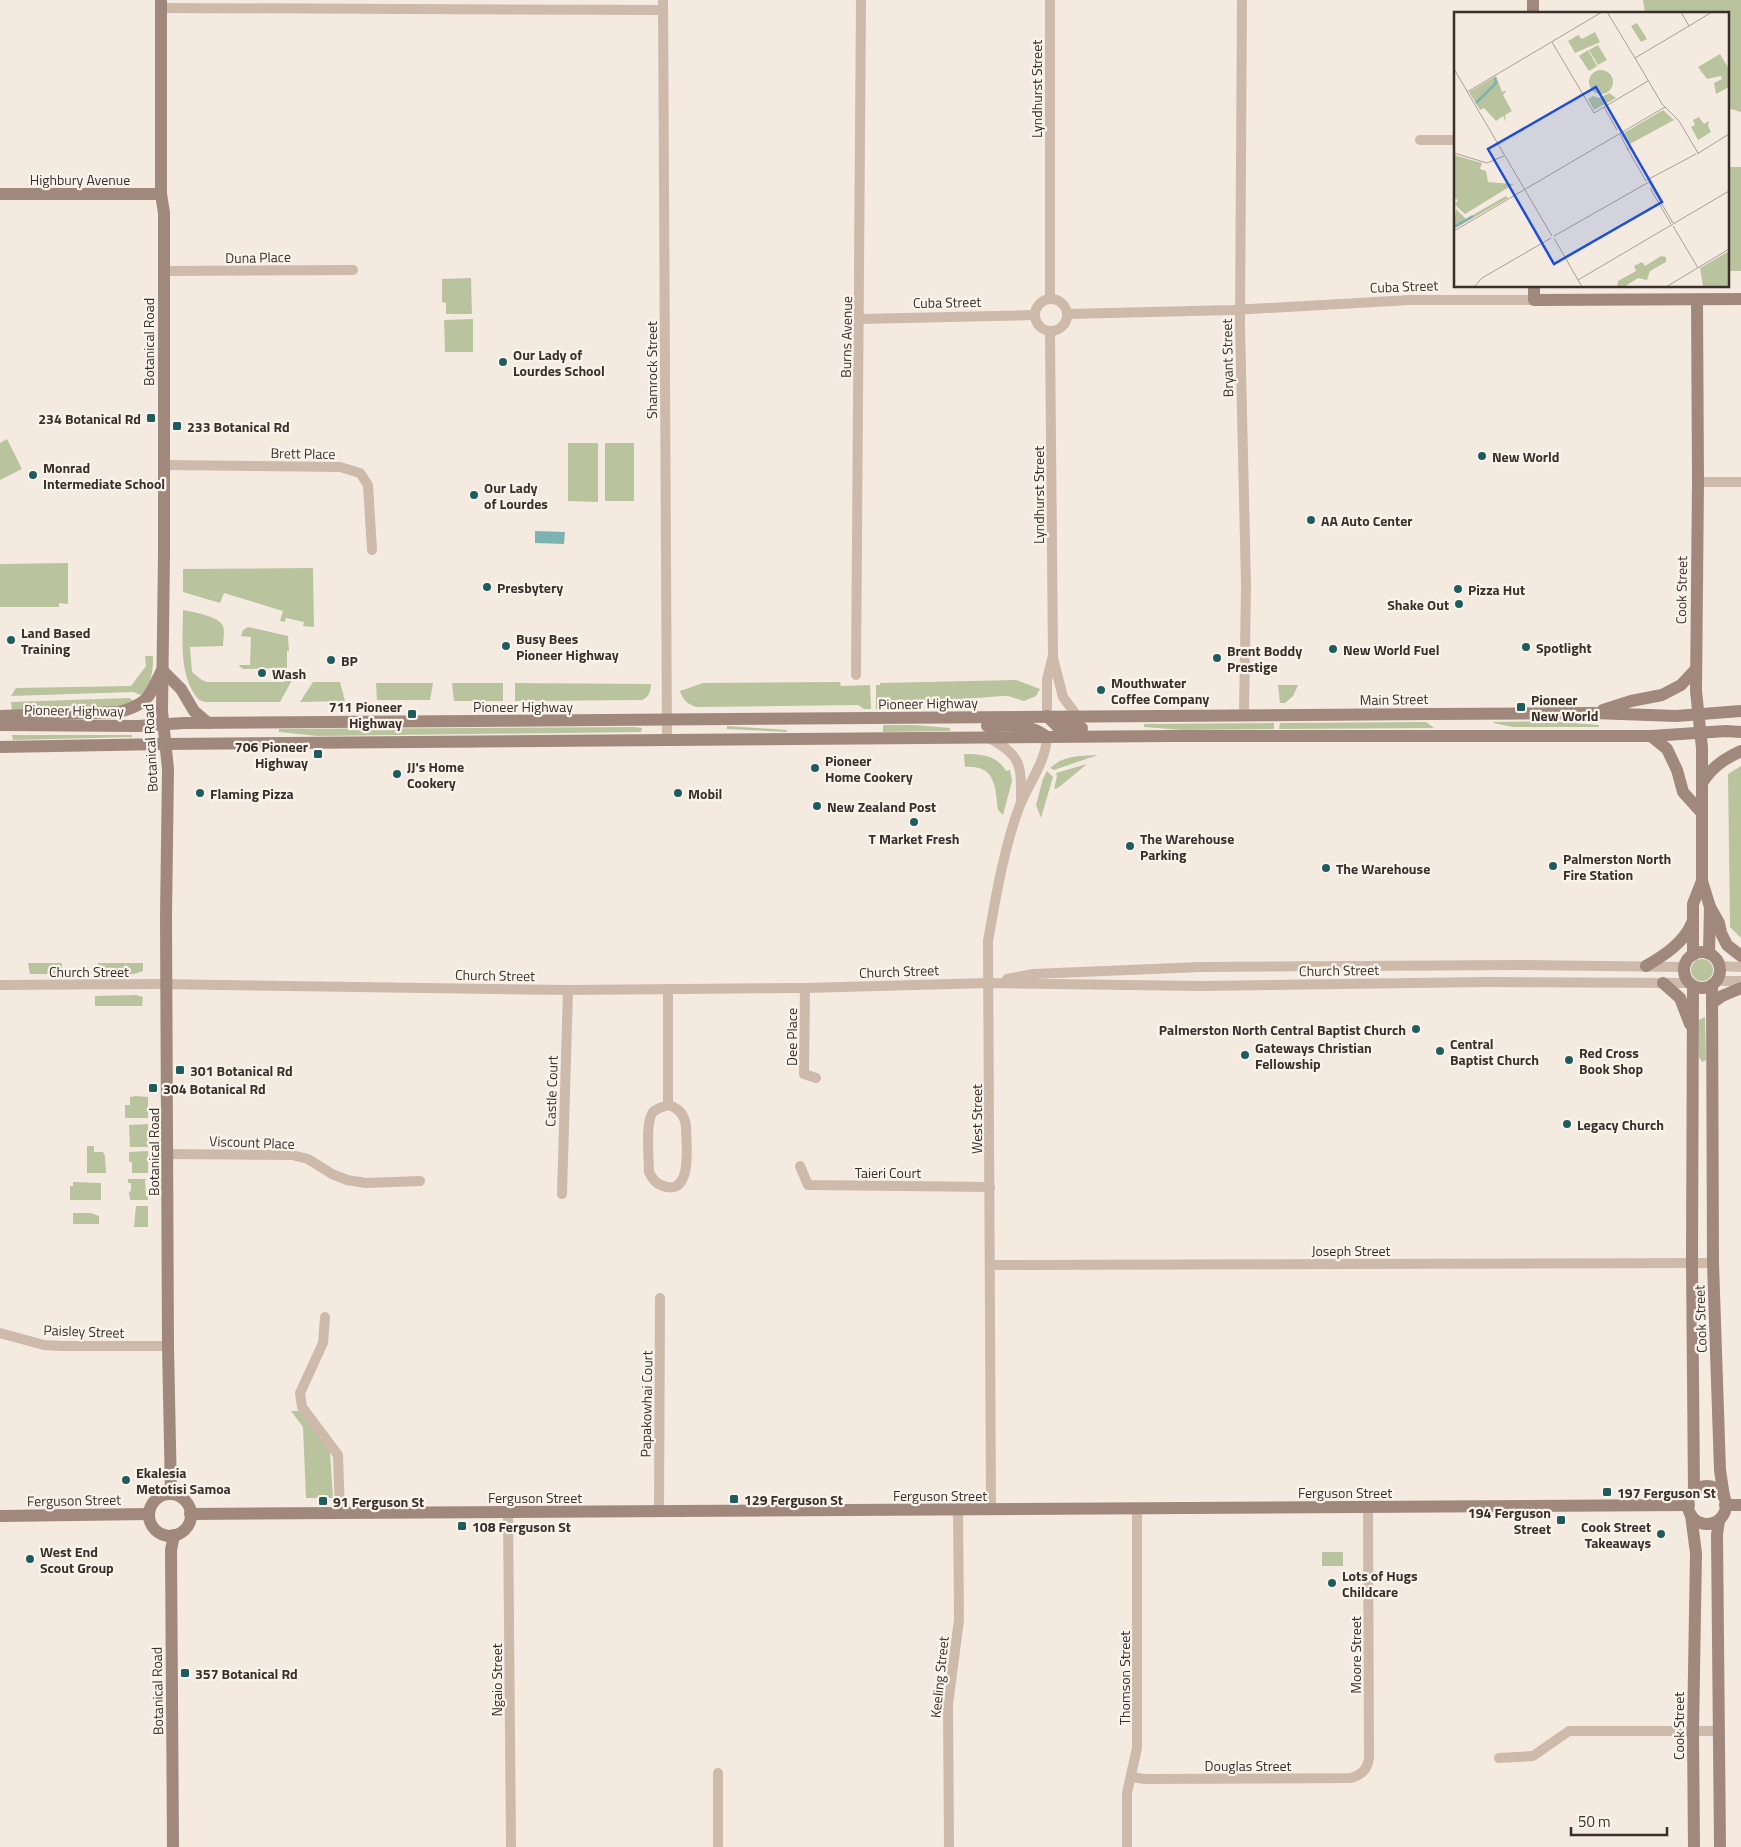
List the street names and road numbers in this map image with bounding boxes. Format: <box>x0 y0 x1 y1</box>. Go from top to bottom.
street label: Lyndhurst Street <box>1026 40 1047 138</box>
street label: Highbury Avenue <box>30 169 130 190</box>
street label: Duna Place <box>225 246 291 268</box>
street label: Cuba Street <box>1369 274 1439 298</box>
street label: Cuba Street <box>913 291 981 313</box>
street label: Burns Avenue <box>835 296 857 378</box>
street label: Botanical Road <box>138 298 159 386</box>
street label: Bryant Street <box>1216 318 1238 398</box>
street label: Shamrock Street <box>641 321 662 419</box>
street label: Brett Place <box>270 442 336 464</box>
street label: Lyndhurst Street <box>1028 446 1049 544</box>
street label: Cook Street <box>1670 556 1692 624</box>
street label: Main Street <box>1360 688 1429 710</box>
street label: Pioneer Highway <box>878 692 978 714</box>
street label: Pioneer Highway <box>473 696 573 717</box>
street label: Pioneer Highway <box>24 699 124 721</box>
street label: Botanical Road <box>137 703 163 793</box>
street label: Church Street <box>859 959 939 983</box>
street label: Church Street <box>1299 959 1379 981</box>
street label: Church Street <box>49 961 129 982</box>
street label: Church Street <box>455 964 535 986</box>
street label: Dee Place <box>781 1008 802 1066</box>
street label: Castle Court <box>539 1055 563 1127</box>
street label: West Street <box>966 1084 987 1154</box>
street label: Botanical Road <box>143 1108 164 1196</box>
street label: Viscount Place <box>209 1130 295 1154</box>
street label: Taieri Court <box>855 1162 921 1183</box>
street label: Joseph Street <box>1311 1240 1391 1261</box>
street label: Cook Street <box>1688 1285 1712 1353</box>
street label: Paisley Street <box>43 1319 125 1343</box>
street label: Papakowhai Court <box>635 1350 657 1458</box>
street label: Ferguson Street <box>1298 1482 1392 1503</box>
street label: Ferguson Street <box>893 1485 987 1506</box>
street label: Ferguson Street <box>488 1487 582 1508</box>
street label: Ferguson Street <box>27 1489 121 1511</box>
street label: Moore Street <box>1345 1616 1366 1694</box>
street label: Thomson Street <box>1114 1631 1135 1725</box>
street label: Keeling Street <box>924 1635 954 1719</box>
street label: Ngaio Street <box>486 1643 507 1717</box>
street label: Botanical Road <box>146 1647 168 1735</box>
street label: Cook Street <box>1668 1692 1689 1760</box>
street label: Douglas Street <box>1205 1755 1292 1776</box>

